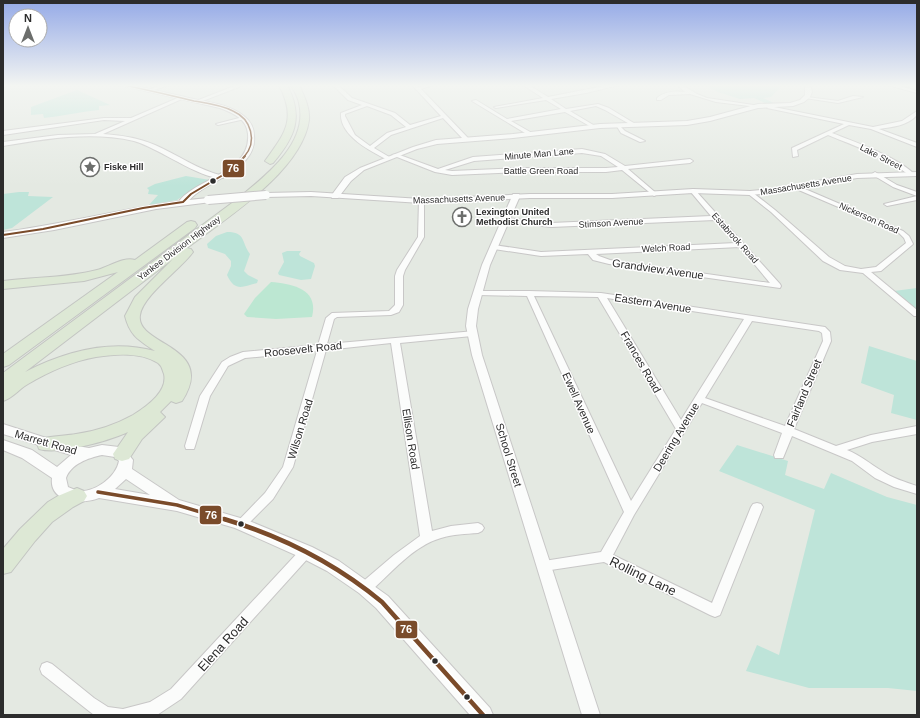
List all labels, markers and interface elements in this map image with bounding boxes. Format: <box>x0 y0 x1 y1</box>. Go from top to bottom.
north arrow <box>8 8 48 48</box>
text: N <box>24 12 32 24</box>
street label: Lake Street <box>858 142 904 172</box>
street label: Minute Man Lane <box>504 146 574 162</box>
place icon: Fiske Hill <box>79 156 101 178</box>
line badge: 76 <box>222 159 245 178</box>
place label: Fiske Hill <box>104 162 144 172</box>
text: 76 <box>227 162 239 174</box>
street label: Battle Green Road <box>504 166 578 176</box>
street label: Massachusetts Avenue <box>760 173 852 197</box>
unlabelled marker <box>208 176 218 186</box>
street label: Massachusetts Avenue <box>413 192 505 206</box>
street label: Nickerson Road <box>838 200 900 236</box>
church icon: Lexington United Methodist Church <box>451 206 473 228</box>
place label: Lexington United Methodist Church <box>476 207 553 227</box>
street label: Estabrook Road <box>710 211 760 265</box>
street label: Yankee Division Highway <box>136 213 223 282</box>
street label: Stimson Avenue <box>578 216 644 230</box>
street label: Welch Road <box>641 242 691 254</box>
street label: Grandview Avenue <box>612 257 704 281</box>
street label: Eastern Avenue <box>614 291 692 315</box>
street label: Frances Road <box>619 329 663 395</box>
street label: Roosevelt Road <box>263 339 343 359</box>
street label: Fairland Street <box>784 357 824 429</box>
street label: Ewell Avenue <box>560 370 598 436</box>
street label: Wilson Road <box>285 397 315 461</box>
street label: Deering Avenue <box>651 400 701 474</box>
street label: Ellison Road <box>400 408 422 470</box>
street label: School Street <box>494 422 524 488</box>
street label: Marrett Road <box>13 427 79 457</box>
line badge: 76 <box>199 505 222 525</box>
text: 76 <box>205 509 217 521</box>
unlabelled marker <box>236 519 246 529</box>
street label: Rolling Lane <box>607 553 679 599</box>
street label: Elena Road <box>195 614 251 674</box>
line badge: 76 <box>395 620 418 639</box>
text: 76 <box>400 623 412 635</box>
unlabelled marker <box>430 656 440 666</box>
unlabelled marker <box>462 692 472 702</box>

